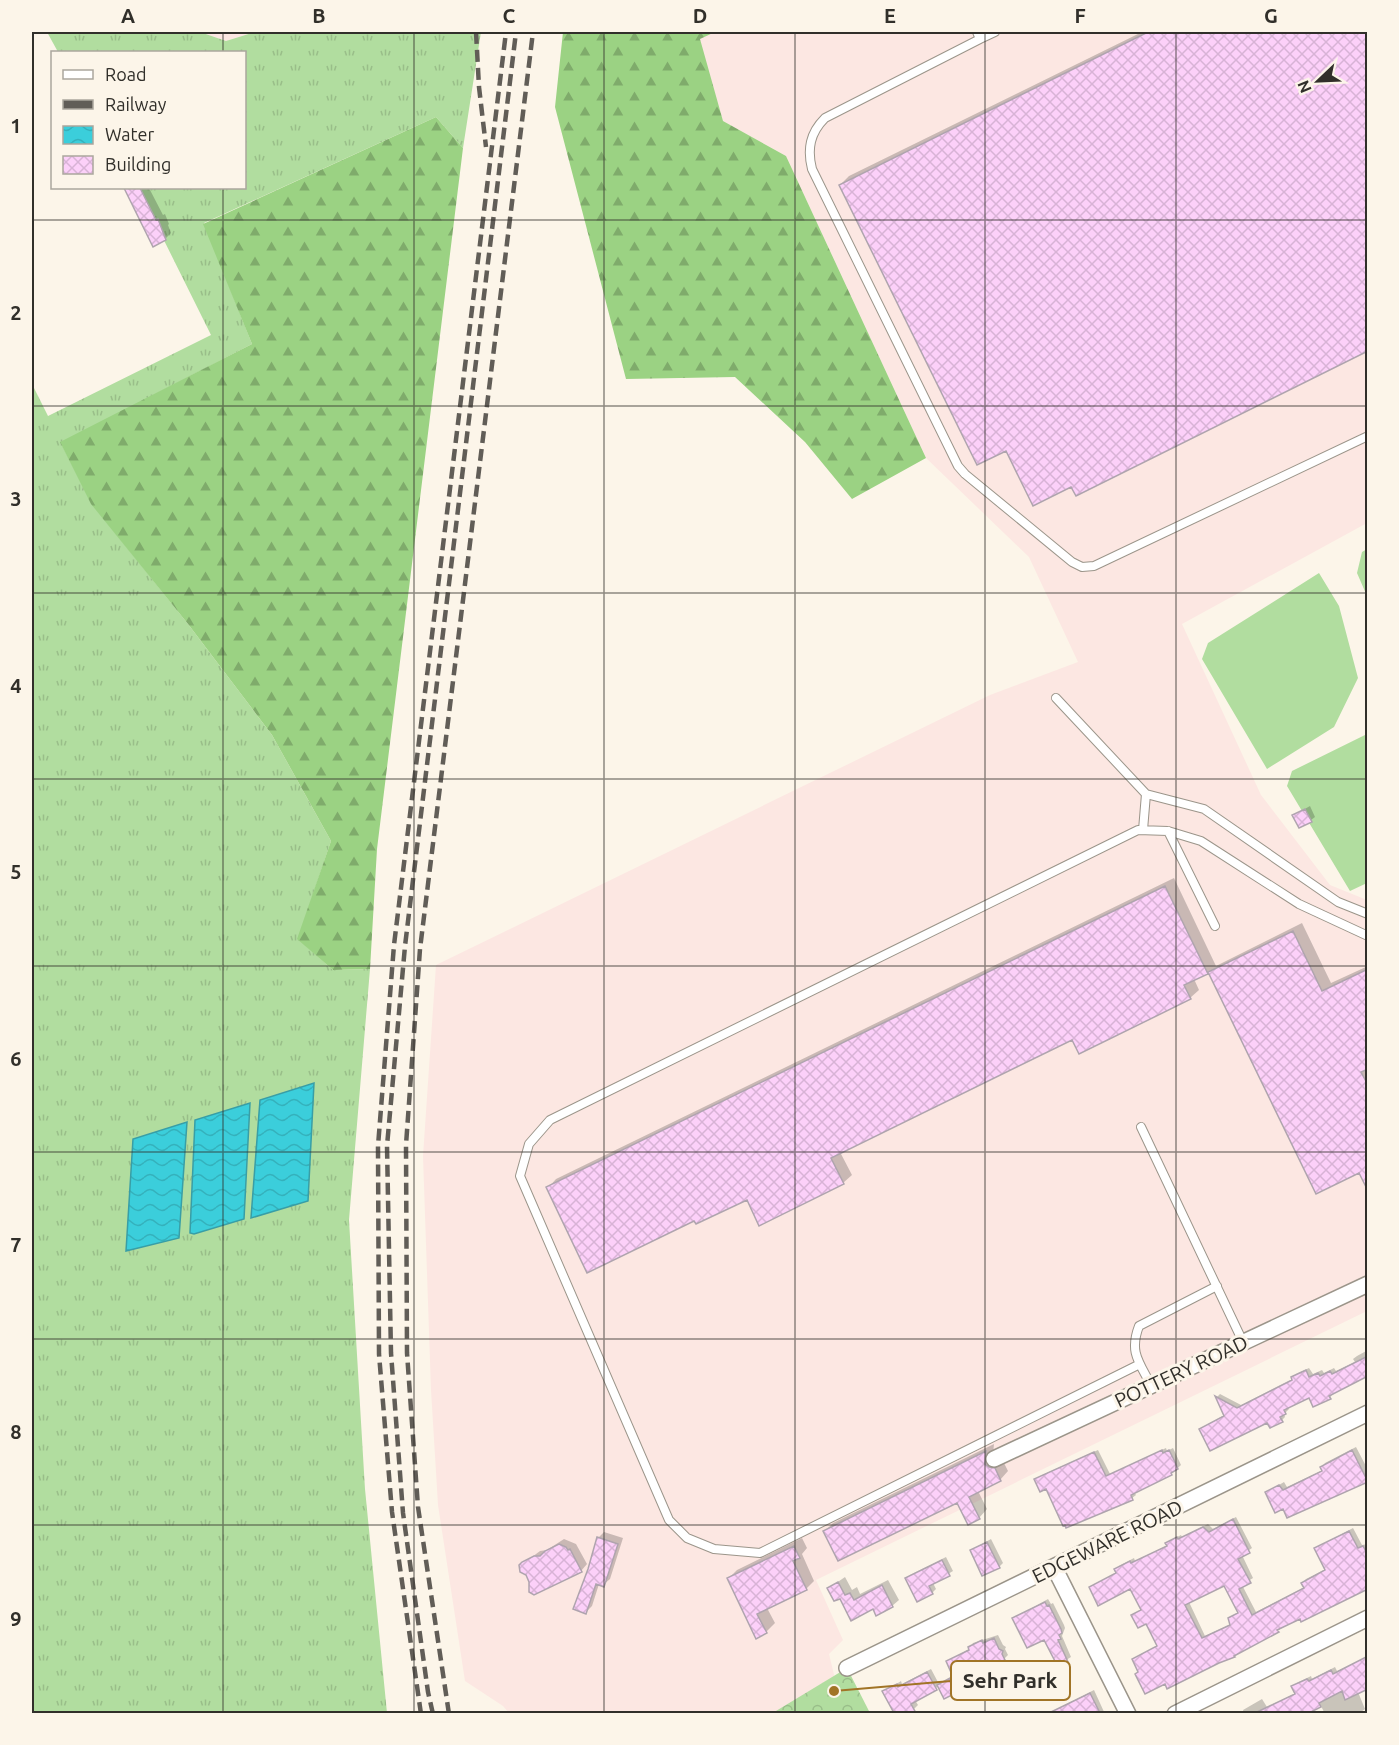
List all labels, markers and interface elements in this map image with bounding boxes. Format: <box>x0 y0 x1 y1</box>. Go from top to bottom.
text: A <box>121 4 135 27</box>
text: B <box>312 4 326 27</box>
text: C <box>503 4 516 27</box>
text: D <box>693 4 707 27</box>
text: E <box>884 4 896 27</box>
text: F <box>1074 4 1086 27</box>
text: G <box>1264 4 1278 27</box>
legend <box>51 51 246 189</box>
north arrow <box>1288 51 1348 111</box>
text: Road <box>105 64 147 84</box>
text: N <box>1294 78 1315 96</box>
text: Railway <box>105 94 167 114</box>
text: 1 <box>10 114 22 137</box>
text: Water <box>105 124 155 144</box>
text: Building <box>105 154 171 174</box>
text: 2 <box>10 301 22 324</box>
text: 3 <box>10 487 22 510</box>
text: 4 <box>10 674 22 697</box>
text: 5 <box>10 860 22 883</box>
text: 6 <box>10 1047 22 1070</box>
text: 7 <box>10 1233 22 1256</box>
street label: POTTERY ROAD <box>1111 1330 1251 1412</box>
text: 8 <box>10 1420 22 1443</box>
street label: EDGEWARE ROAD <box>1028 1495 1186 1587</box>
text: 9 <box>10 1607 22 1630</box>
callout: Sehr Park <box>951 1661 1070 1700</box>
text: Sehr Park <box>963 1668 1058 1692</box>

